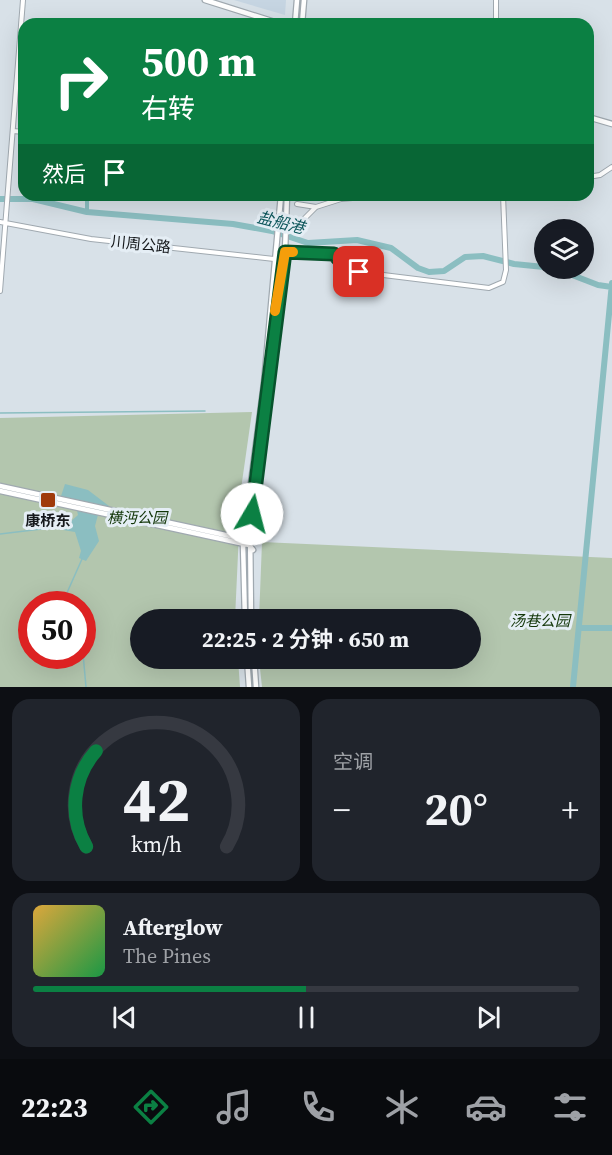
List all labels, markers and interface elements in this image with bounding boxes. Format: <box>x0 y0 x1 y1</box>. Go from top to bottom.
text: 500 m <box>141 32 256 90</box>
icon: right <box>42 42 120 120</box>
text: 右转 <box>141 90 195 127</box>
icon: arrive <box>98 156 131 189</box>
text: 然后 <box>42 159 86 189</box>
water label: 盐船港 <box>255 206 309 239</box>
map controls <box>534 219 594 279</box>
button: layers <box>534 219 594 279</box>
street label: 川周公路 <box>110 230 172 258</box>
pin <box>333 246 384 297</box>
icon: arrive <box>342 255 375 288</box>
position arrow <box>220 482 284 546</box>
marker: 康桥东 <box>39 491 57 509</box>
park label: 横沔公园 <box>107 507 169 528</box>
place label: 康桥东 <box>25 510 71 531</box>
speed limit sign: 50 <box>18 591 96 669</box>
park label: 汤巷公园 <box>510 610 572 631</box>
text: 22:25 · 2 分钟 · 650 m <box>202 624 409 654</box>
text: 空调 <box>333 748 373 776</box>
text: 42 <box>122 756 190 842</box>
text: 20° <box>424 778 488 840</box>
text: − <box>333 787 351 832</box>
text: + <box>561 787 579 832</box>
text: km/h <box>130 830 182 859</box>
text: Afterglow <box>123 912 223 942</box>
text: The Pines <box>123 942 211 970</box>
icon: previous <box>108 1001 141 1034</box>
icon: pause <box>290 1001 323 1034</box>
icon: next <box>472 1001 505 1034</box>
icon: directions <box>130 1086 172 1128</box>
icon: music <box>213 1086 255 1128</box>
icon: phone <box>297 1086 339 1128</box>
icon: climate <box>381 1086 423 1128</box>
icon: car <box>465 1086 507 1128</box>
icon: filters <box>549 1086 591 1128</box>
text: 22:23 <box>21 1089 88 1126</box>

